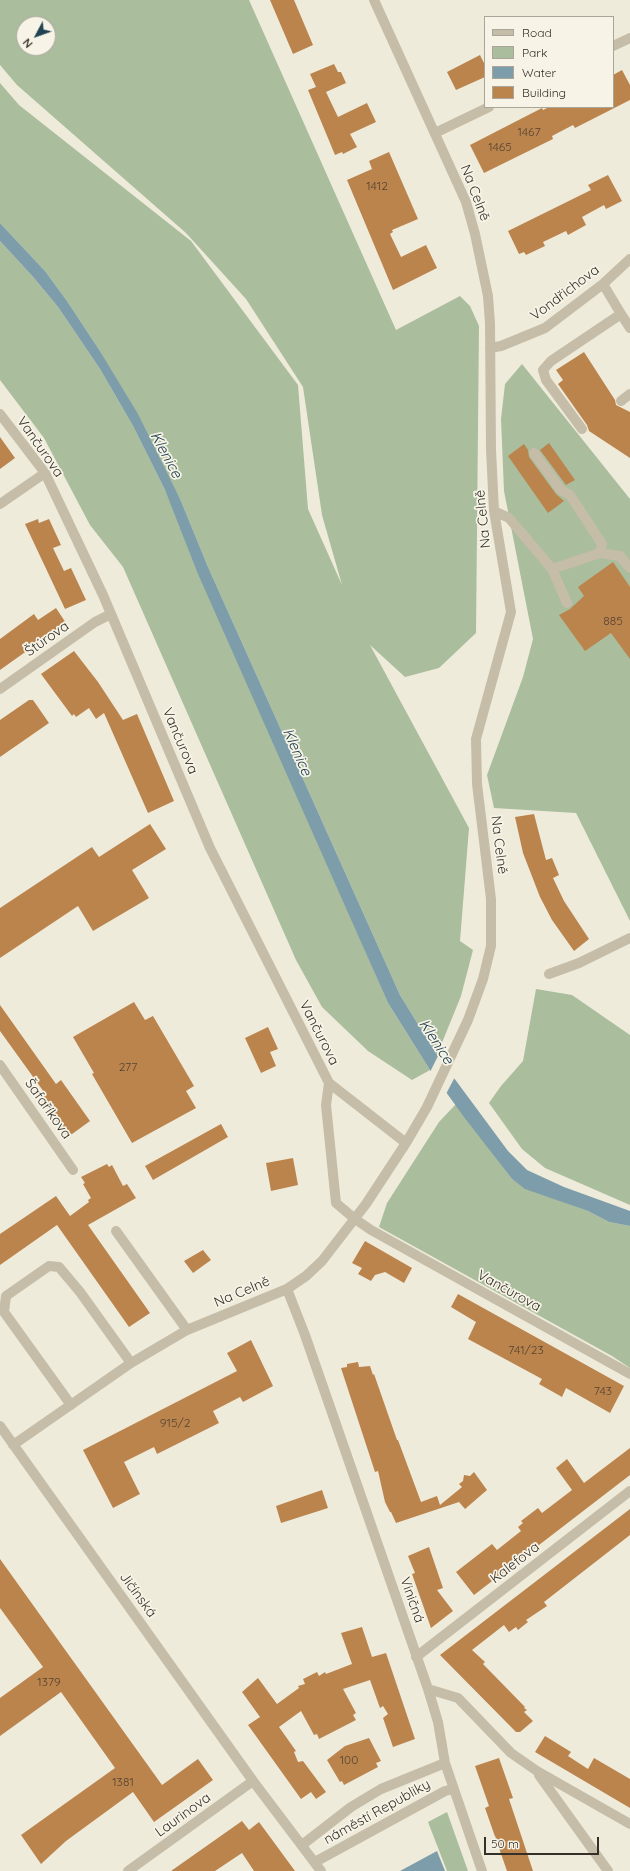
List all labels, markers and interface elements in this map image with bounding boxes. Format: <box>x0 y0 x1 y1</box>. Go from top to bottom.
north arrow <box>16 16 56 56</box>
legend <box>484 16 614 108</box>
text: Road <box>522 25 552 40</box>
text: N <box>20 36 36 51</box>
text: Park <box>522 45 547 60</box>
text: Water <box>522 65 556 80</box>
text: Building <box>522 85 566 100</box>
house number: 1467 <box>517 125 541 139</box>
house number: 1465 <box>488 140 512 154</box>
street label: Na Celně <box>457 163 493 223</box>
house number: 1412 <box>366 179 388 193</box>
street label: Vondřichova <box>527 262 603 324</box>
street label: Vančurova <box>13 413 67 481</box>
water label: Klenice <box>146 429 186 481</box>
street label: Na Celně <box>472 489 494 549</box>
house number: 885 <box>603 614 623 628</box>
street label: Štúrova <box>22 618 72 660</box>
street label: Vančurova <box>159 705 201 777</box>
water label: Klenice <box>279 725 315 779</box>
street label: Na Celně <box>487 815 511 875</box>
street label: Vančurova <box>296 998 342 1068</box>
water label: Klenice <box>415 1016 457 1068</box>
house number: 277 <box>119 1060 137 1074</box>
street label: Šafaříkova <box>21 1076 75 1142</box>
street label: Vančurova <box>474 1267 544 1315</box>
street label: Na Celně <box>212 1273 272 1311</box>
house number: 741/23 <box>508 1343 544 1357</box>
house number: 743 <box>594 1384 612 1398</box>
house number: 915/2 <box>160 1416 190 1430</box>
street label: Kalefova <box>487 1539 543 1587</box>
street label: Jičínská <box>116 1569 160 1621</box>
street label: Viničná <box>396 1575 428 1625</box>
house number: 1379 <box>37 1675 61 1689</box>
house number: 100 <box>340 1753 358 1767</box>
house number: 1381 <box>112 1775 134 1789</box>
street label: náměstí Republiky <box>321 1776 433 1848</box>
street label: Laurinova <box>152 1789 214 1841</box>
scale bar <box>486 1829 601 1855</box>
text: 50 m <box>491 1836 519 1851</box>

